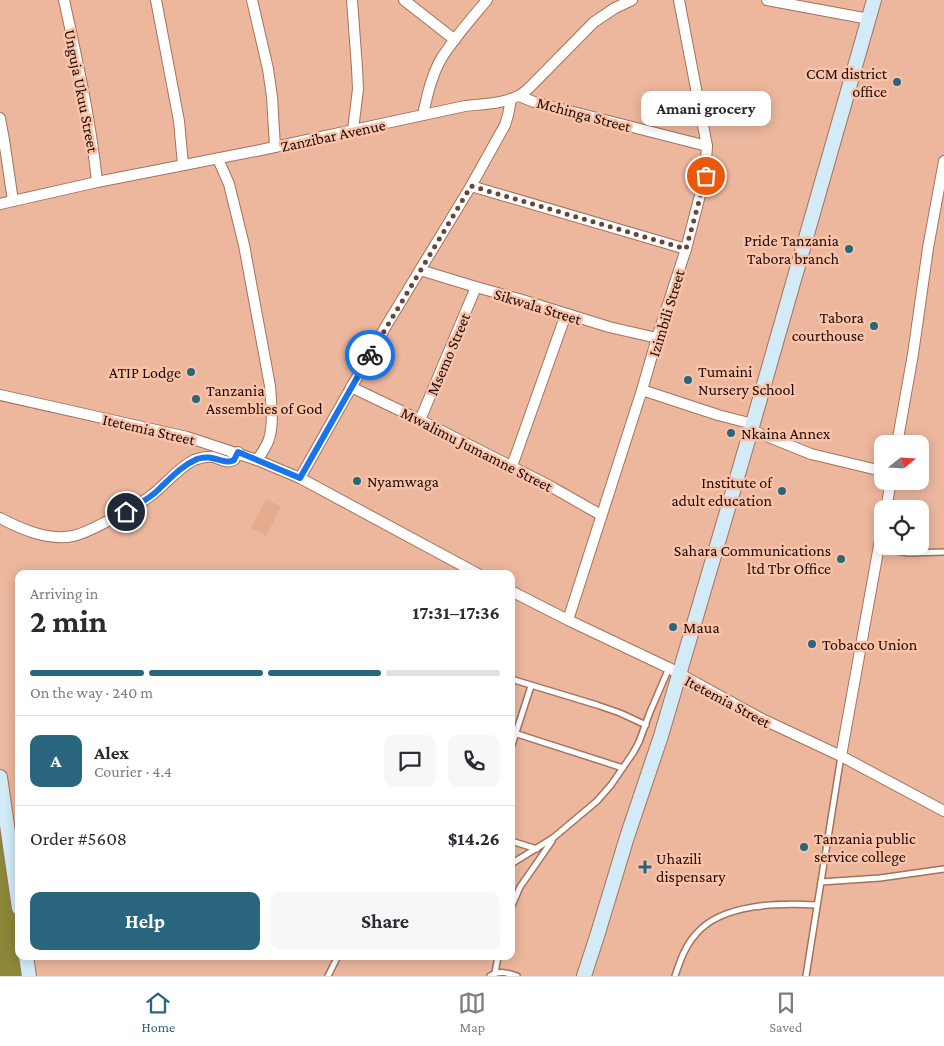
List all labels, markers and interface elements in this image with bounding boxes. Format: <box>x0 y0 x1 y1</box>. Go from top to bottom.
street label: Unguja Ukuu Street <box>60 28 102 155</box>
place label: CCM district office <box>806 65 888 100</box>
marker: CCM district office <box>891 76 903 88</box>
callout: Amani grocery <box>641 91 771 126</box>
street label: Mchinga Street <box>535 94 633 136</box>
text: Amani grocery <box>657 100 756 117</box>
street label: Zanzibar Avenue <box>279 116 387 155</box>
pin <box>685 155 727 197</box>
icon: bag <box>692 162 720 190</box>
place label: Pride Tanzania Tabora branch <box>744 232 840 267</box>
marker: Pride Tanzania Tabora branch <box>843 243 855 255</box>
street label: Izimbili Street <box>645 267 688 359</box>
street label: Sikwala Street <box>492 285 584 328</box>
place label: Tabora courthouse <box>792 309 865 344</box>
street label: Msemo Street <box>423 310 474 398</box>
marker: Tabora courthouse <box>868 320 880 332</box>
courier <box>345 330 395 380</box>
icon: bike <box>356 341 384 369</box>
place label: Tumaini Nursery School <box>698 363 795 399</box>
place label: ATIP Lodge <box>109 364 181 382</box>
marker: ATIP Lodge <box>185 366 197 378</box>
marker: Tumaini Nursery School <box>682 374 694 386</box>
place label: Tanzania Assemblies of God <box>206 382 323 417</box>
marker: Tanzania Assemblies of God <box>190 393 202 405</box>
street label: Mwalimu Jumamne Street <box>398 404 556 496</box>
street label: Itetemia Street <box>101 411 197 449</box>
place label: Nkaina Annex <box>741 425 831 442</box>
marker: Nkaina Annex <box>725 427 737 439</box>
north arrow <box>874 435 929 490</box>
map controls <box>874 435 929 555</box>
place label: Nyamwaga <box>367 473 440 491</box>
place label: Institute of adult education <box>671 474 773 509</box>
marker: Nyamwaga <box>351 475 363 487</box>
marker: Institute of adult education <box>776 485 788 497</box>
pin <box>105 491 147 533</box>
icon: home <box>112 498 140 526</box>
button: locate <box>874 500 929 555</box>
place label: Sahara Communications ltd Tbr Office <box>674 542 831 577</box>
marker: Sahara Communications ltd Tbr Office <box>835 553 847 565</box>
text: Arriving in <box>30 585 98 602</box>
text: 17:31–17:36 <box>412 602 500 623</box>
text: 2 min <box>30 603 107 639</box>
place label: Maua <box>683 619 720 636</box>
marker: Maua <box>667 621 679 633</box>
place label: Tobacco Union <box>822 636 918 653</box>
marker: Tobacco Union <box>806 638 818 650</box>
street label: Itetemia Street <box>682 672 774 731</box>
text: On the way · 240 m <box>30 684 153 701</box>
button: chat <box>384 735 436 787</box>
button: phone <box>448 735 500 787</box>
text: Alex <box>94 742 129 763</box>
text: A <box>50 750 62 771</box>
text: Courier · 4.4 <box>94 763 172 780</box>
text: Order #5608 <box>30 828 127 849</box>
text: $14.26 <box>448 828 500 849</box>
place label: Tanzania public service college <box>814 830 916 866</box>
marker: Tanzania public service college <box>798 841 810 853</box>
place label: Uhazili dispensary <box>656 850 726 886</box>
marker: Uhazili dispensary <box>638 860 652 874</box>
button: Help <box>30 892 260 950</box>
button: Share <box>270 892 500 950</box>
tab: Home <box>142 989 175 1035</box>
tab: Map <box>458 989 486 1035</box>
tab: Saved <box>770 989 802 1035</box>

